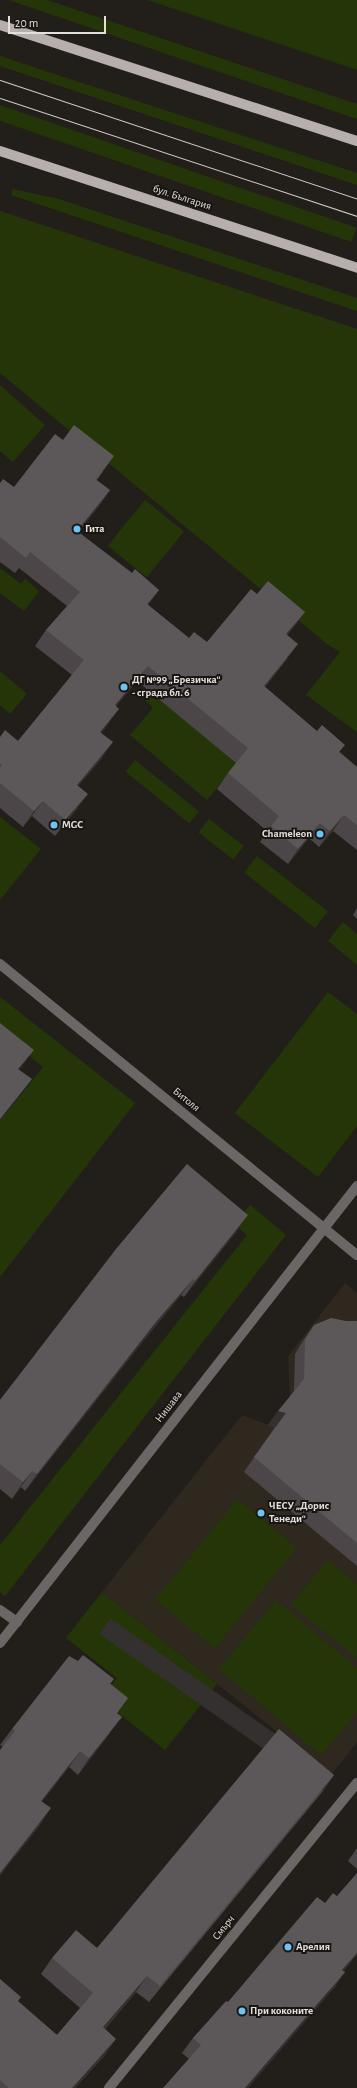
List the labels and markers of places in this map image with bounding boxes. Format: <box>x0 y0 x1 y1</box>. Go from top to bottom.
place label: Гита <box>85 522 104 536</box>
marker: Гита <box>72 524 82 534</box>
place label: ДГ №99 „Брезичка“ - сграда бл. 6 <box>132 674 221 700</box>
marker: ДГ №99 „Брезичка“ - сграда бл. 6 <box>119 682 129 692</box>
place label: MGC <box>62 818 83 832</box>
marker: MGC <box>49 820 59 830</box>
place label: Chameleon <box>262 827 312 841</box>
marker: Chameleon <box>315 829 325 839</box>
place label: ЧЕСУ „Дорис Тенеди“ <box>269 1500 329 1526</box>
marker: ЧЕСУ „Дорис Тенеди“ <box>256 1508 266 1518</box>
place label: Арелия <box>296 1940 330 1954</box>
marker: Арелия <box>283 1942 293 1952</box>
place label: При коконите <box>250 2004 313 2018</box>
marker: При коконите <box>237 2006 247 2016</box>

